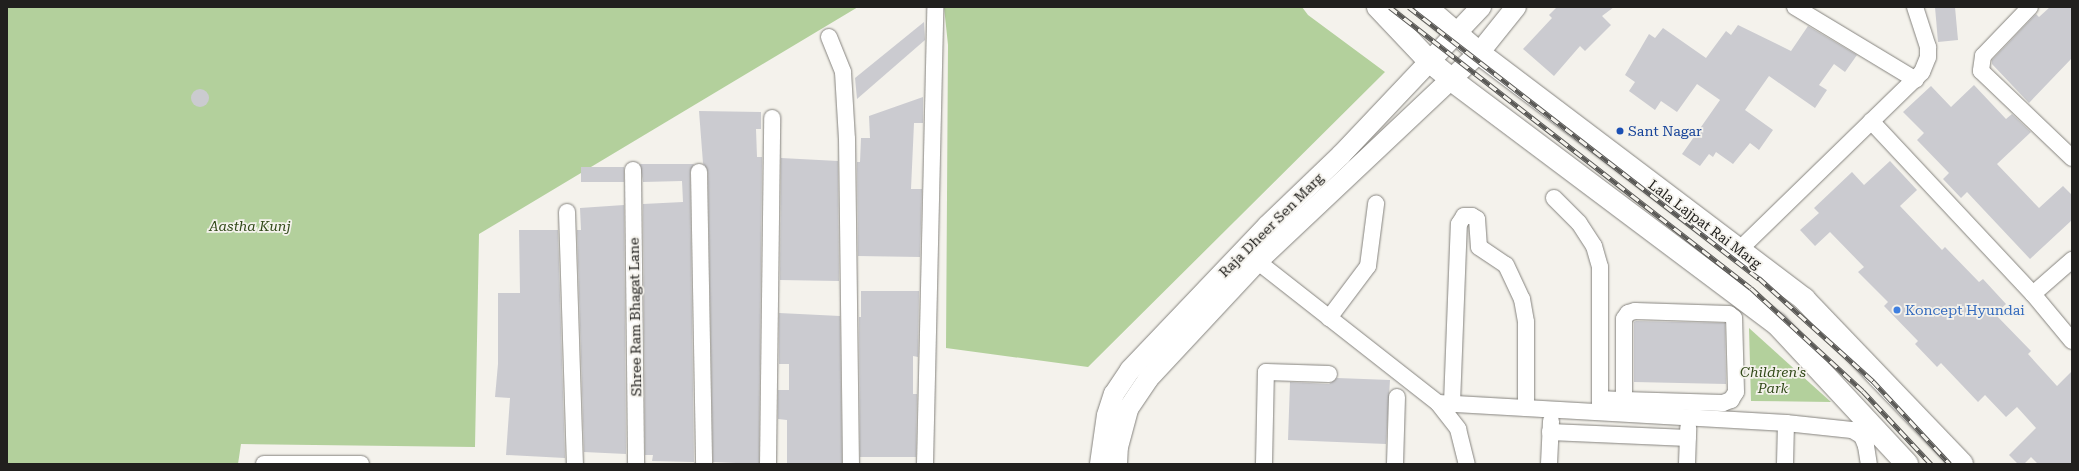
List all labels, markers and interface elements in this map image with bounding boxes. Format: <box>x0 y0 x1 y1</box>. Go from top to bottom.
place label: Sant Nagar <box>1628 123 1702 139</box>
marker: Sant Nagar <box>1615 126 1625 136</box>
street label: Raja Dheer Sen Marg <box>1215 169 1327 281</box>
street label: Lala Lajpat Rai Marg <box>1645 176 1765 272</box>
park label: Aastha Kunj <box>209 218 291 234</box>
street label: Shree Ram Bhagat Lane <box>625 237 645 397</box>
place label: Koncept Hyundai <box>1905 302 2025 318</box>
marker: Koncept Hyundai <box>1892 305 1902 315</box>
park label: Children's Park <box>1740 364 1806 396</box>

